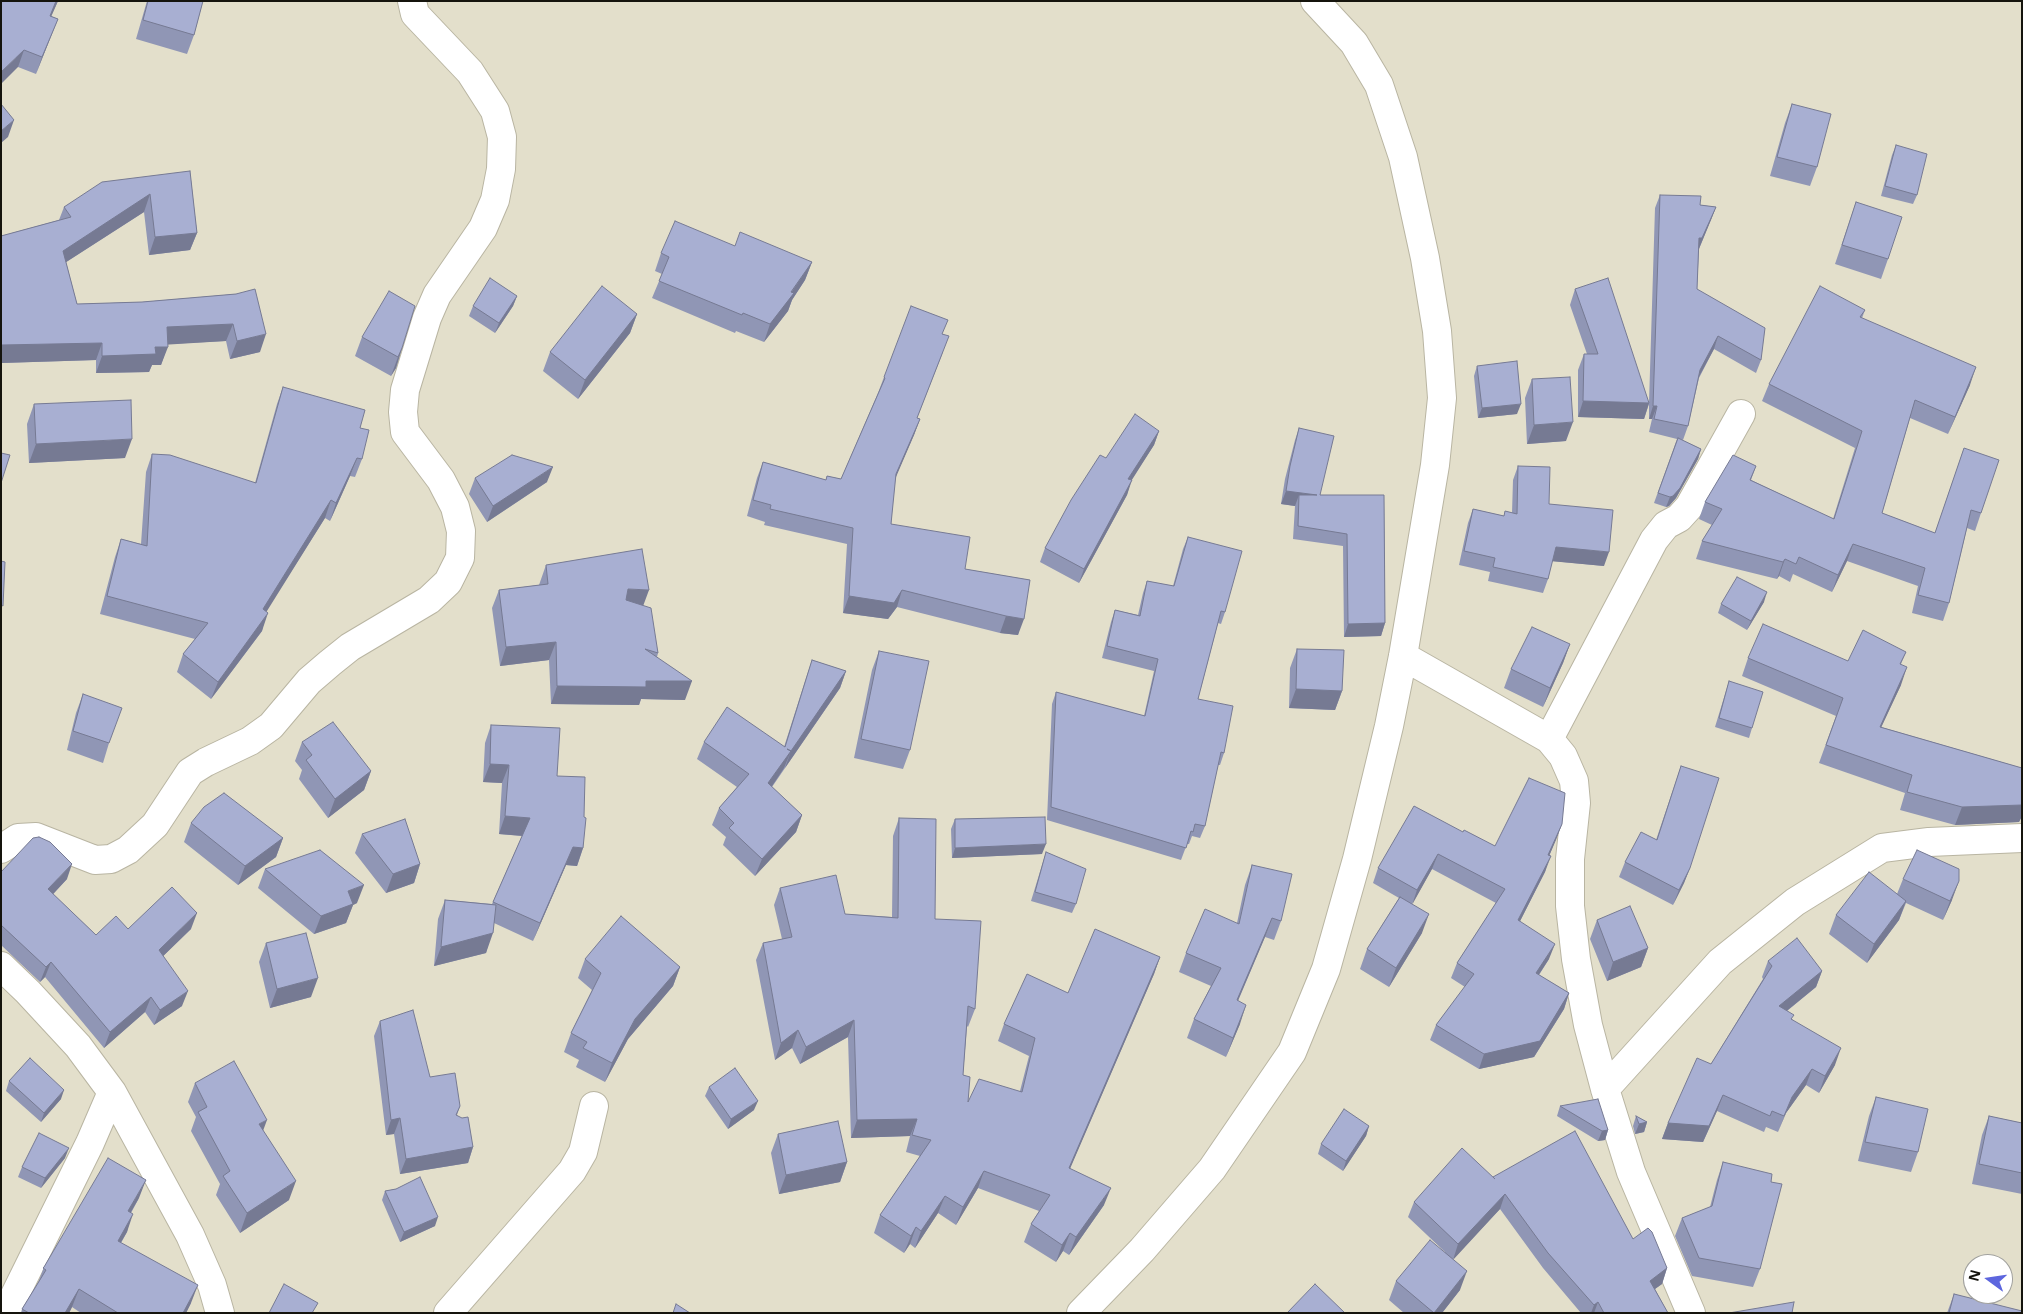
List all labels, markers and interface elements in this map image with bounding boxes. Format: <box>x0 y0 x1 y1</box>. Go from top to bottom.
north arrow <box>1963 1254 2013 1304</box>
text: N <box>1963 1268 1985 1283</box>

